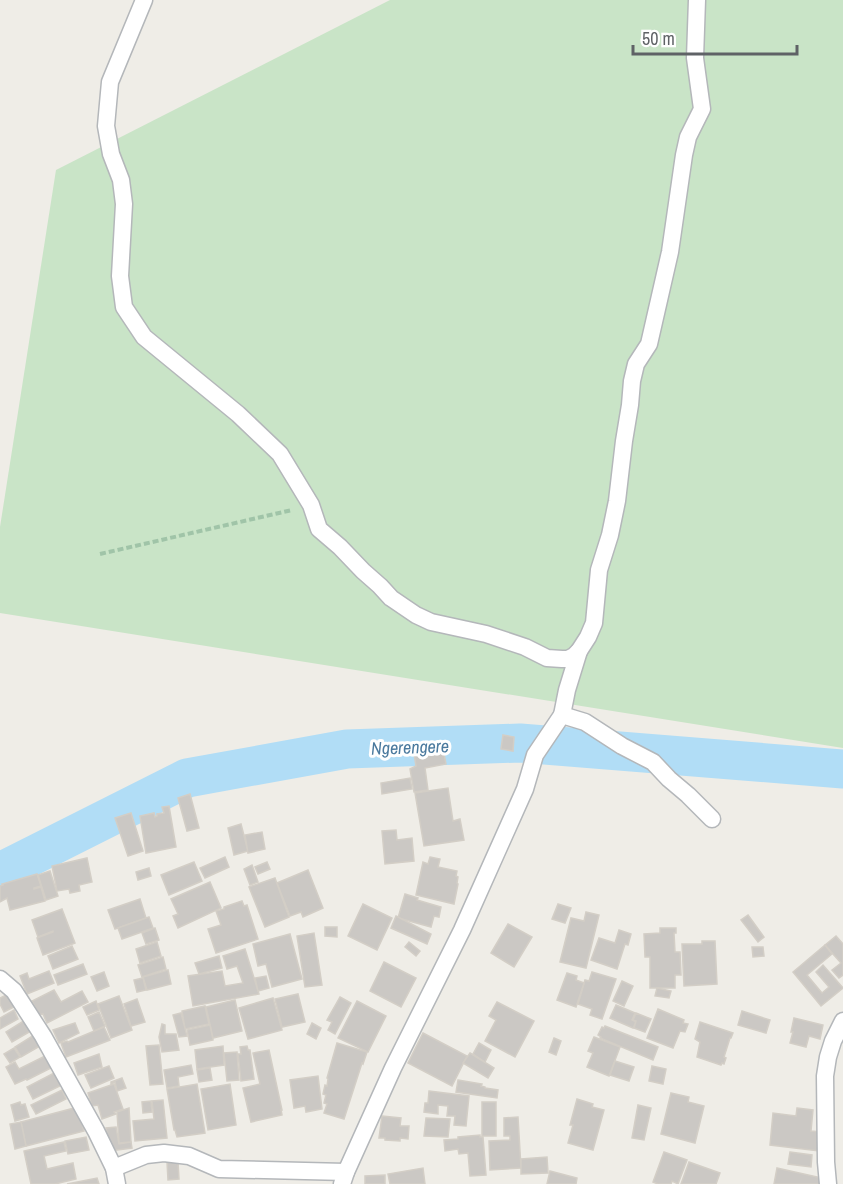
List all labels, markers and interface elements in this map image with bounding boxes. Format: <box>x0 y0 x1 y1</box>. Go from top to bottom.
scale bar <box>633 18 796 56</box>
text: 50 m <box>642 26 675 51</box>
water label: Ngerengere <box>371 733 449 761</box>

